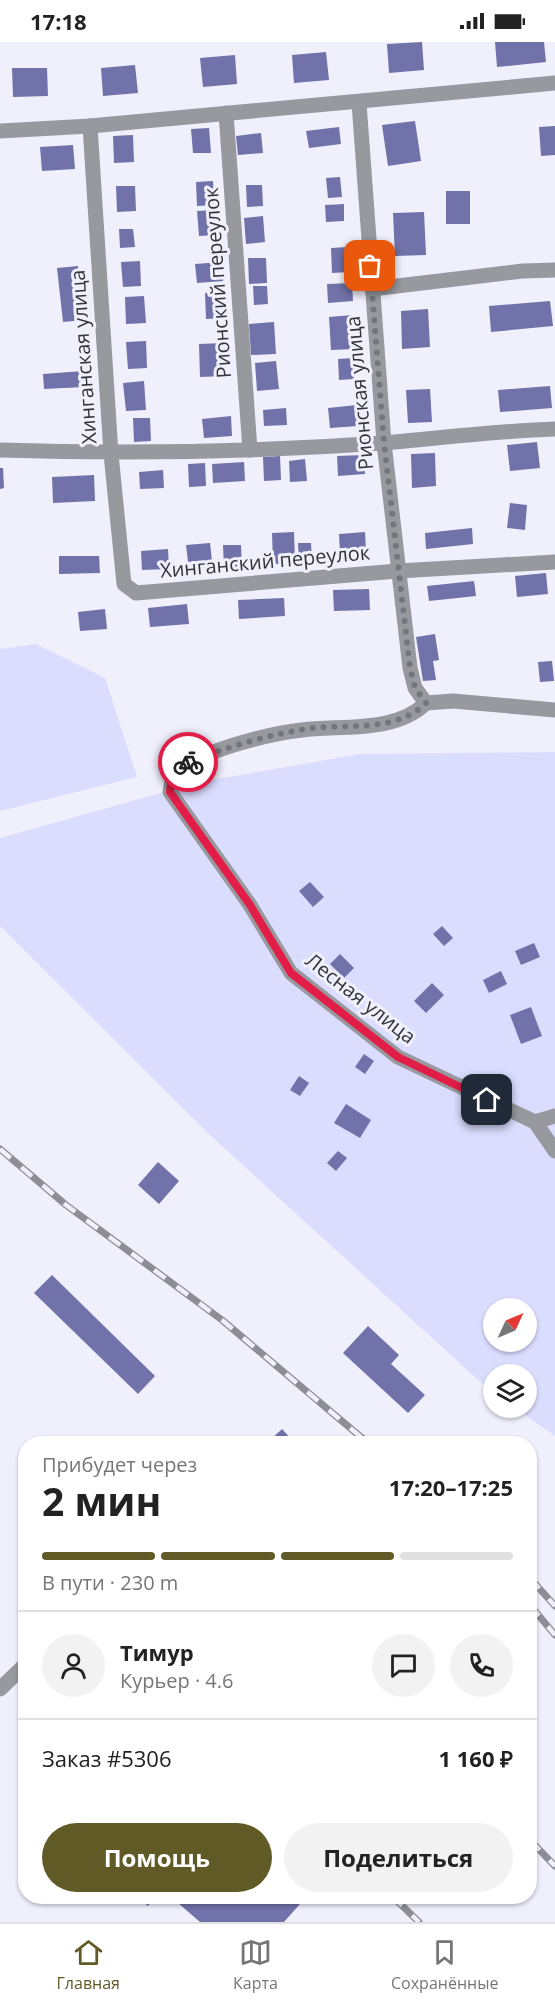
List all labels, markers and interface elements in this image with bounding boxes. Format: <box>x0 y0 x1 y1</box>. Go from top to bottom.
text: 17:18 <box>30 6 87 36</box>
street label: Рионский переулок <box>197 186 237 379</box>
pin <box>344 240 395 291</box>
icon: bag <box>353 249 386 282</box>
street label: Хинганская улица <box>63 269 103 445</box>
street label: Рионская улица <box>339 315 379 471</box>
street label: Хинганский переулок <box>159 538 372 584</box>
courier <box>158 732 218 792</box>
icon: bike <box>172 746 205 779</box>
street label: Лесная улица <box>300 947 422 1049</box>
pin <box>461 1074 512 1125</box>
icon: home <box>470 1083 503 1116</box>
north arrow <box>483 1298 537 1352</box>
map controls <box>483 1298 537 1418</box>
button: layers <box>483 1364 537 1418</box>
text: Прибудет через <box>42 1451 197 1478</box>
text: 17:20–17:25 <box>389 1472 513 1502</box>
text: 2 мин <box>42 1474 161 1527</box>
text: В пути · 230 m <box>42 1569 178 1596</box>
button: person <box>42 1634 105 1697</box>
button: chat <box>372 1634 435 1697</box>
button: phone <box>450 1634 513 1697</box>
text: Тимур <box>120 1637 194 1667</box>
text: Курьер · 4.6 <box>120 1667 234 1694</box>
text: Заказ #5306 <box>42 1743 172 1773</box>
text: 1 160 ₽ <box>438 1743 513 1773</box>
button: Помощь <box>42 1823 272 1892</box>
button: Поделиться <box>284 1823 513 1892</box>
tab: Главная <box>57 1936 120 1994</box>
tab: Карта <box>233 1936 278 1994</box>
tab: Сохранённые <box>391 1936 498 1994</box>

